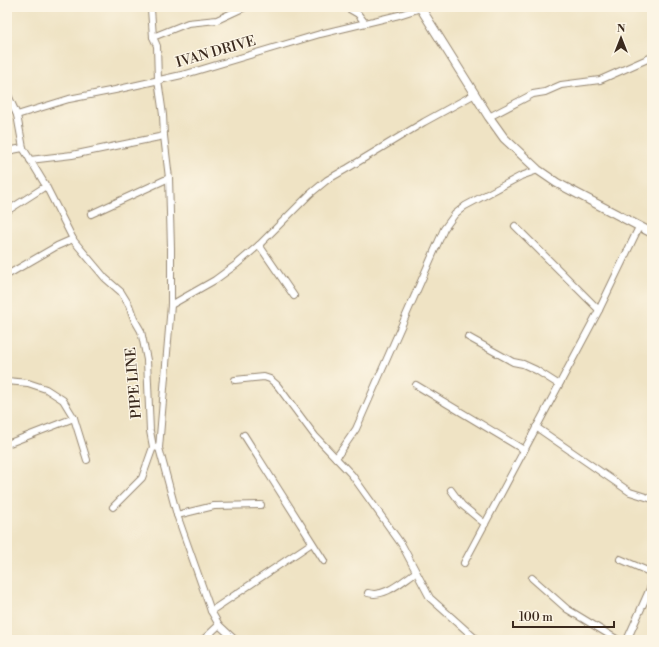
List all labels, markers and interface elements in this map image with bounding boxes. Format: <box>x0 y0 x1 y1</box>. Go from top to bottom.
north arrow <box>601 18 641 58</box>
text: N <box>617 22 626 36</box>
street label: IVAN DRIVE <box>174 32 258 72</box>
street label: PIPE LINE <box>122 347 146 419</box>
scale bar <box>513 603 614 629</box>
text: 100 m <box>519 610 553 625</box>

